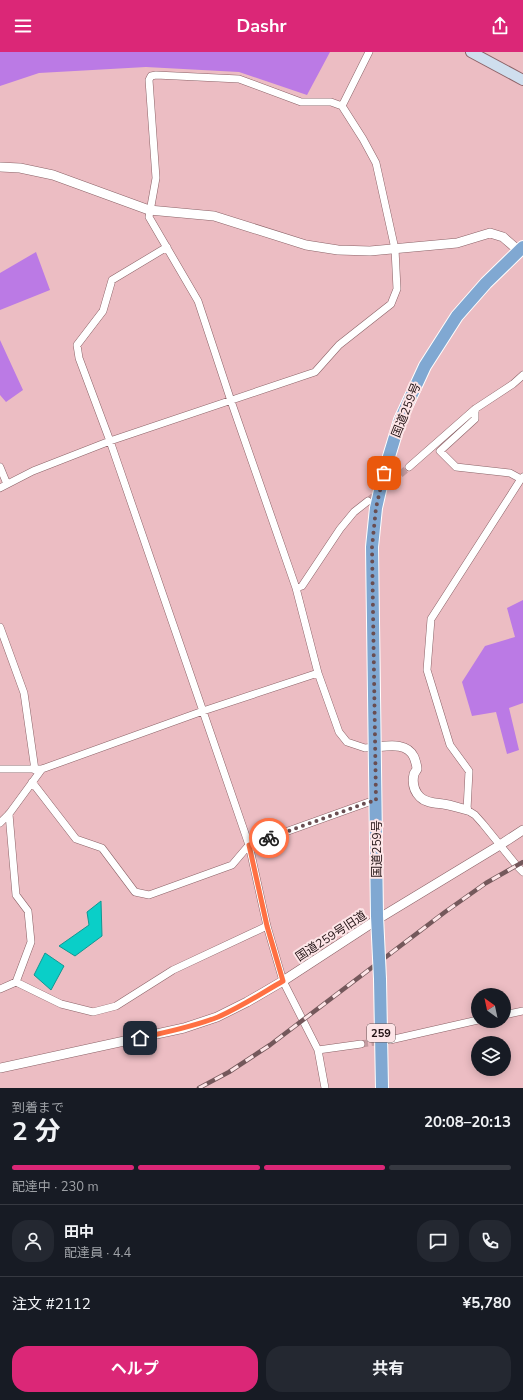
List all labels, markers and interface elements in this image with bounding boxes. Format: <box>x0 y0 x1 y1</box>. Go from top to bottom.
text: Dashr <box>237 14 286 38</box>
icon: menu <box>12 15 34 37</box>
icon: share <box>489 15 511 37</box>
street label: 国道259号 <box>388 380 424 440</box>
pin <box>367 456 401 490</box>
icon: bag <box>373 462 395 484</box>
courier <box>249 818 289 858</box>
street label: 国道259号 <box>369 820 385 878</box>
icon: bike <box>258 827 280 849</box>
street label: 国道259号旧道 <box>292 907 370 965</box>
north arrow <box>471 988 511 1028</box>
map controls <box>471 988 511 1076</box>
pin <box>123 1021 157 1055</box>
road number: 259 <box>367 1024 395 1042</box>
icon: home <box>129 1027 151 1049</box>
button: layers <box>471 1036 511 1076</box>
text: 到着まで <box>12 1099 64 1117</box>
text: 20:08–20:13 <box>424 1112 511 1132</box>
text: 2 分 <box>12 1114 61 1149</box>
text: 配達中 · 230 m <box>12 1178 99 1196</box>
button: person <box>12 1220 54 1262</box>
button: chat <box>417 1220 459 1262</box>
button: phone <box>469 1220 511 1262</box>
text: 田中 <box>64 1222 94 1242</box>
text: 配達員 · 4.4 <box>64 1244 131 1262</box>
text: ¥5,780 <box>462 1293 511 1313</box>
text: 注文 #2112 <box>12 1294 91 1314</box>
button: ヘルプ <box>12 1346 258 1392</box>
button: 共有 <box>266 1346 511 1392</box>

